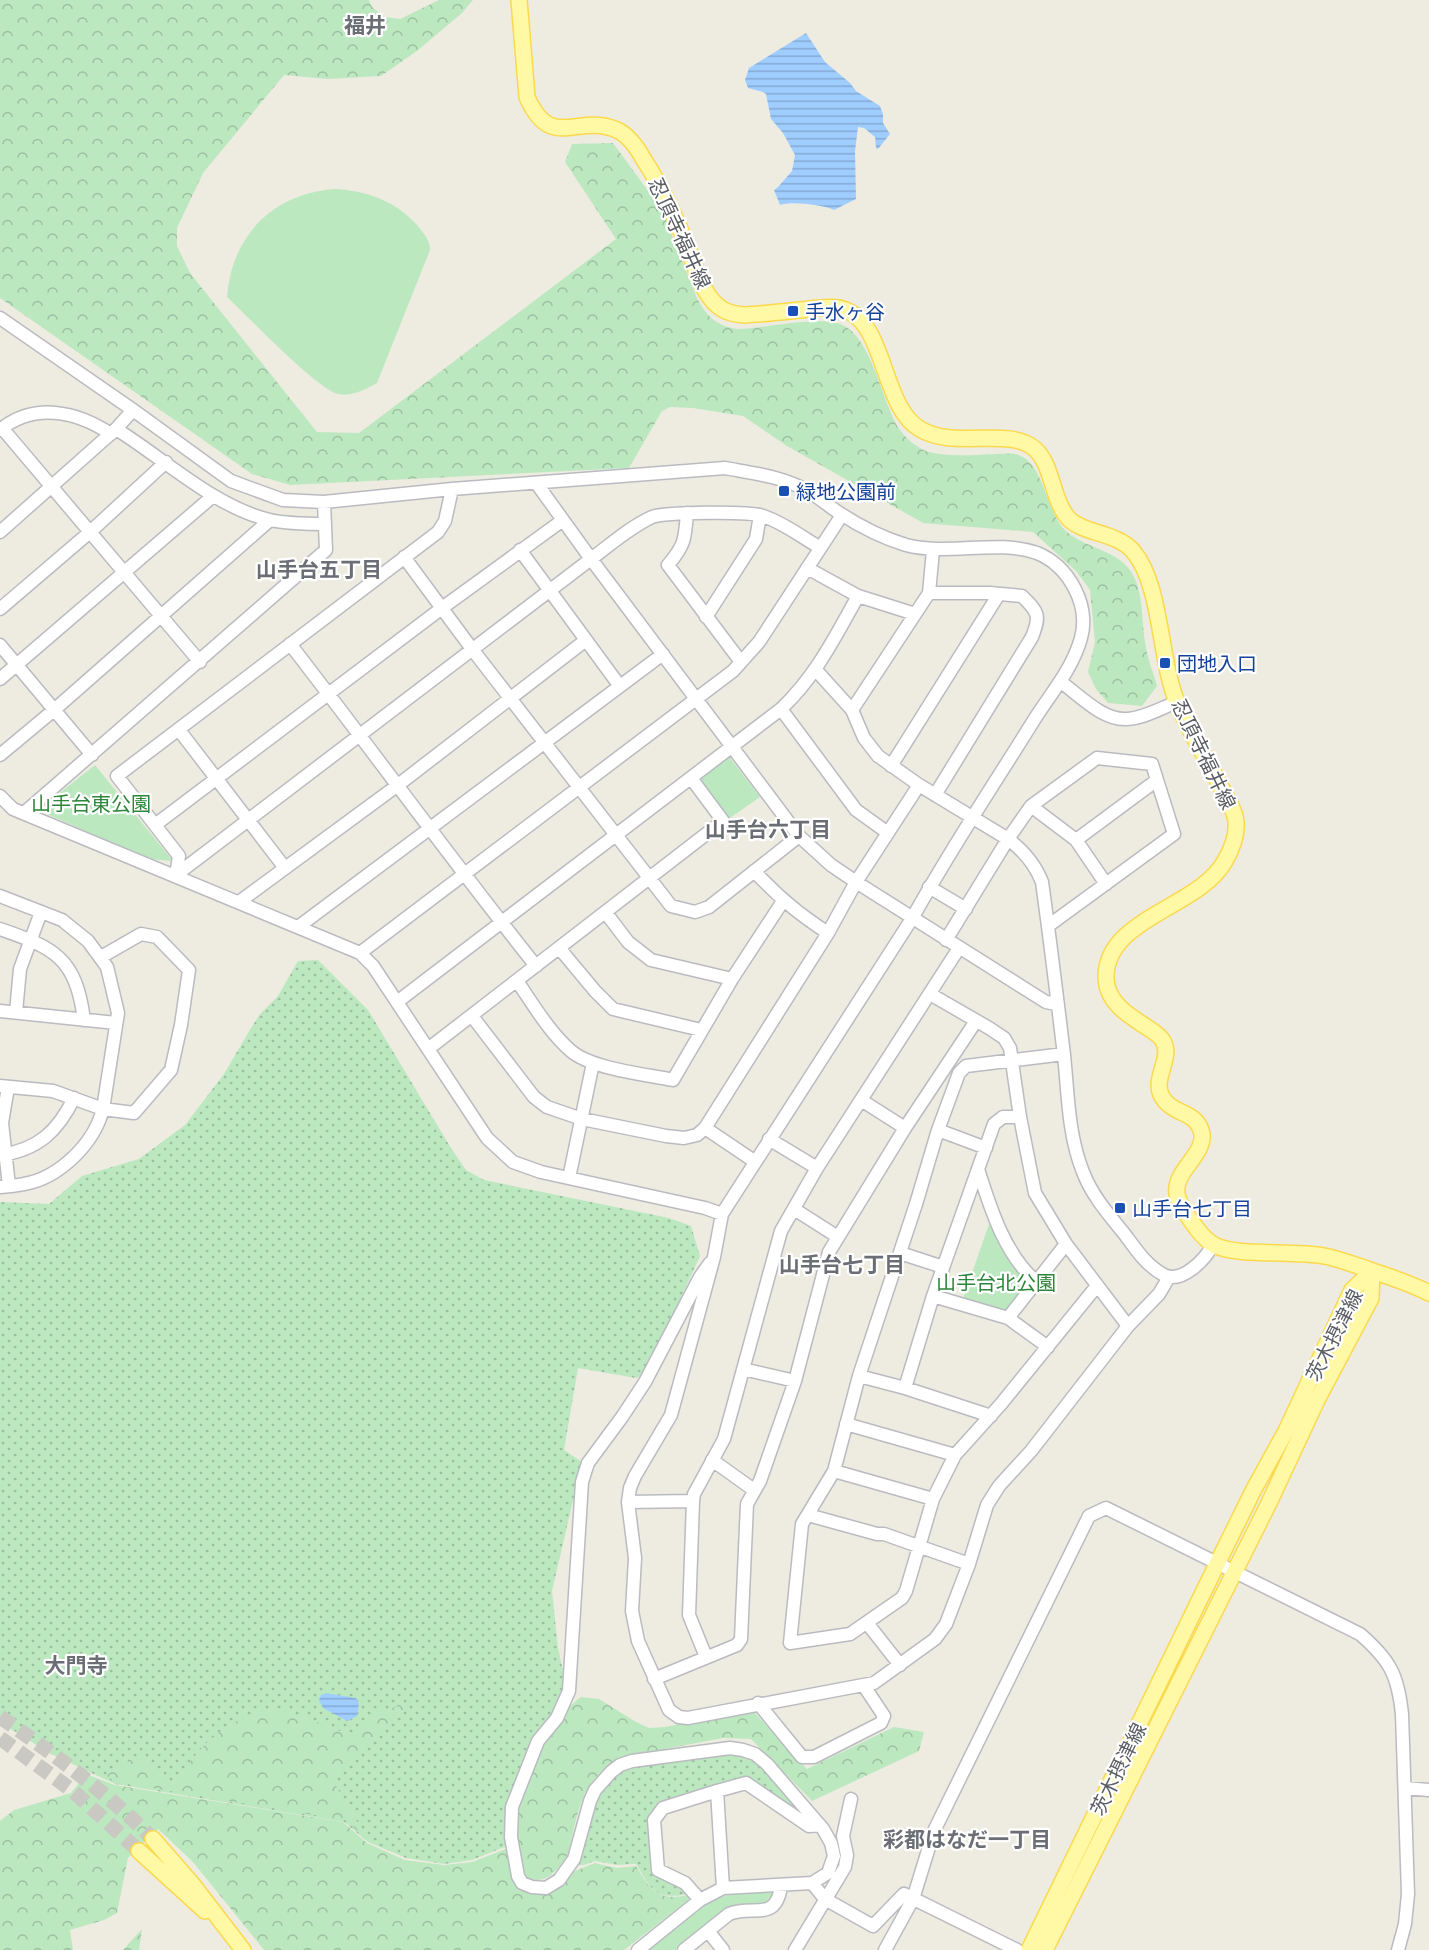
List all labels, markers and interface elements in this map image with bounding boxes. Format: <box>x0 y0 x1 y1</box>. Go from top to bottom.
district label: 福井 <box>344 11 386 39</box>
street label: 忍頂寺福井線 <box>642 173 718 293</box>
place label: 手水ヶ谷 <box>805 298 885 325</box>
marker: 手水ヶ谷 <box>786 304 800 318</box>
place label: 緑地公園前 <box>796 478 896 505</box>
marker: 緑地公園前 <box>777 484 791 498</box>
district label: 山手台五丁目 <box>256 555 382 583</box>
place label: 団地入口 <box>1177 650 1257 677</box>
marker: 団地入口 <box>1158 656 1172 670</box>
street label: 忍頂寺福井線 <box>1166 694 1242 814</box>
park label: 山手台東公園 <box>31 790 151 817</box>
district label: 山手台六丁目 <box>705 815 831 843</box>
place label: 山手台七丁目 <box>1132 1195 1252 1222</box>
marker: 山手台七丁目 <box>1113 1201 1127 1215</box>
district label: 山手台七丁目 <box>779 1250 905 1278</box>
park label: 山手台北公園 <box>936 1269 1056 1296</box>
street label: 茨木摂津線 <box>1299 1284 1369 1386</box>
district label: 大門寺 <box>45 1651 108 1679</box>
street label: 茨木摂津線 <box>1084 1718 1152 1820</box>
district label: 彩都はなだ一丁目 <box>883 1825 1051 1853</box>

